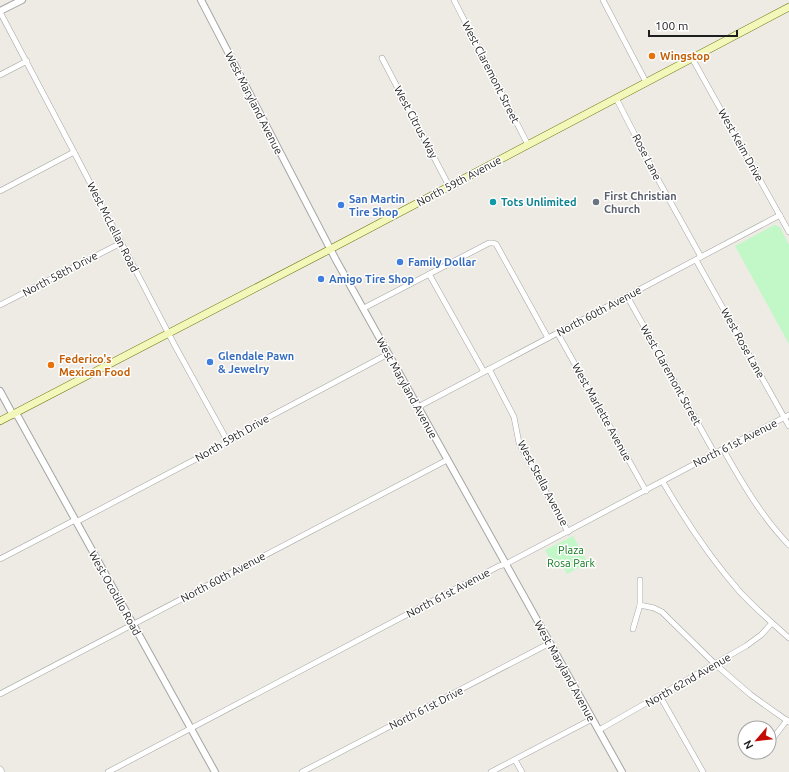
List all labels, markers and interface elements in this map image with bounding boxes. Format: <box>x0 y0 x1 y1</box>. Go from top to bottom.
scale bar <box>649 12 737 38</box>
street label: West Claremont Street <box>460 19 522 126</box>
text: 100 m <box>655 19 688 32</box>
street label: West Maryland Avenue <box>223 50 285 156</box>
place label: Wingstop <box>660 50 710 62</box>
marker: Wingstop <box>647 51 657 61</box>
street label: West Citrus Way <box>392 84 440 161</box>
street label: West Keim Drive <box>716 107 766 183</box>
street label: Rose Lane <box>630 132 664 182</box>
street label: North 59th Avenue <box>415 154 503 208</box>
street label: West McLellan Road <box>85 180 141 274</box>
place label: First Christian Church <box>604 190 677 215</box>
place label: San Martin Tire Shop <box>349 193 405 218</box>
place label: Tots Unlimited <box>501 196 577 208</box>
marker: Tots Unlimited <box>488 197 498 207</box>
marker: First Christian Church <box>591 197 601 207</box>
marker: San Martin Tire Shop <box>336 200 346 210</box>
street label: North 58th Drive <box>20 249 100 299</box>
place label: Family Dollar <box>408 256 476 268</box>
marker: Family Dollar <box>395 257 405 267</box>
place label: Amigo Tire Shop <box>329 273 415 285</box>
marker: Amigo Tire Shop <box>316 274 326 284</box>
street label: North 60th Avenue <box>555 284 643 338</box>
street label: West Rose Lane <box>719 306 767 380</box>
street label: West Claremont Street <box>638 323 704 428</box>
street label: West Maryland Avenue <box>374 335 440 441</box>
place label: Glendale Pawn & Jewelry <box>218 350 294 375</box>
place label: Federico's Mexican Food <box>59 353 130 378</box>
marker: Glendale Pawn & Jewelry <box>205 357 215 367</box>
marker: Federico's Mexican Food <box>46 360 56 370</box>
street label: West Marlette Avenue <box>570 361 634 463</box>
street label: North 59th Drive <box>193 412 271 464</box>
street label: North 61st Avenue <box>691 417 779 469</box>
street label: West Stella Avenue <box>515 438 571 528</box>
park label: Plaza Rosa Park <box>547 544 595 569</box>
street label: West Ocotillo Road <box>87 549 143 637</box>
street label: North 60th Avenue <box>179 550 267 604</box>
street label: North 61st Avenue <box>404 566 492 620</box>
street label: West Maryland Avenue <box>532 618 598 724</box>
street label: North 62nd Avenue <box>643 651 733 709</box>
street label: North 61st Drive <box>387 684 465 732</box>
north arrow <box>737 720 777 760</box>
text: N <box>741 738 755 751</box>

